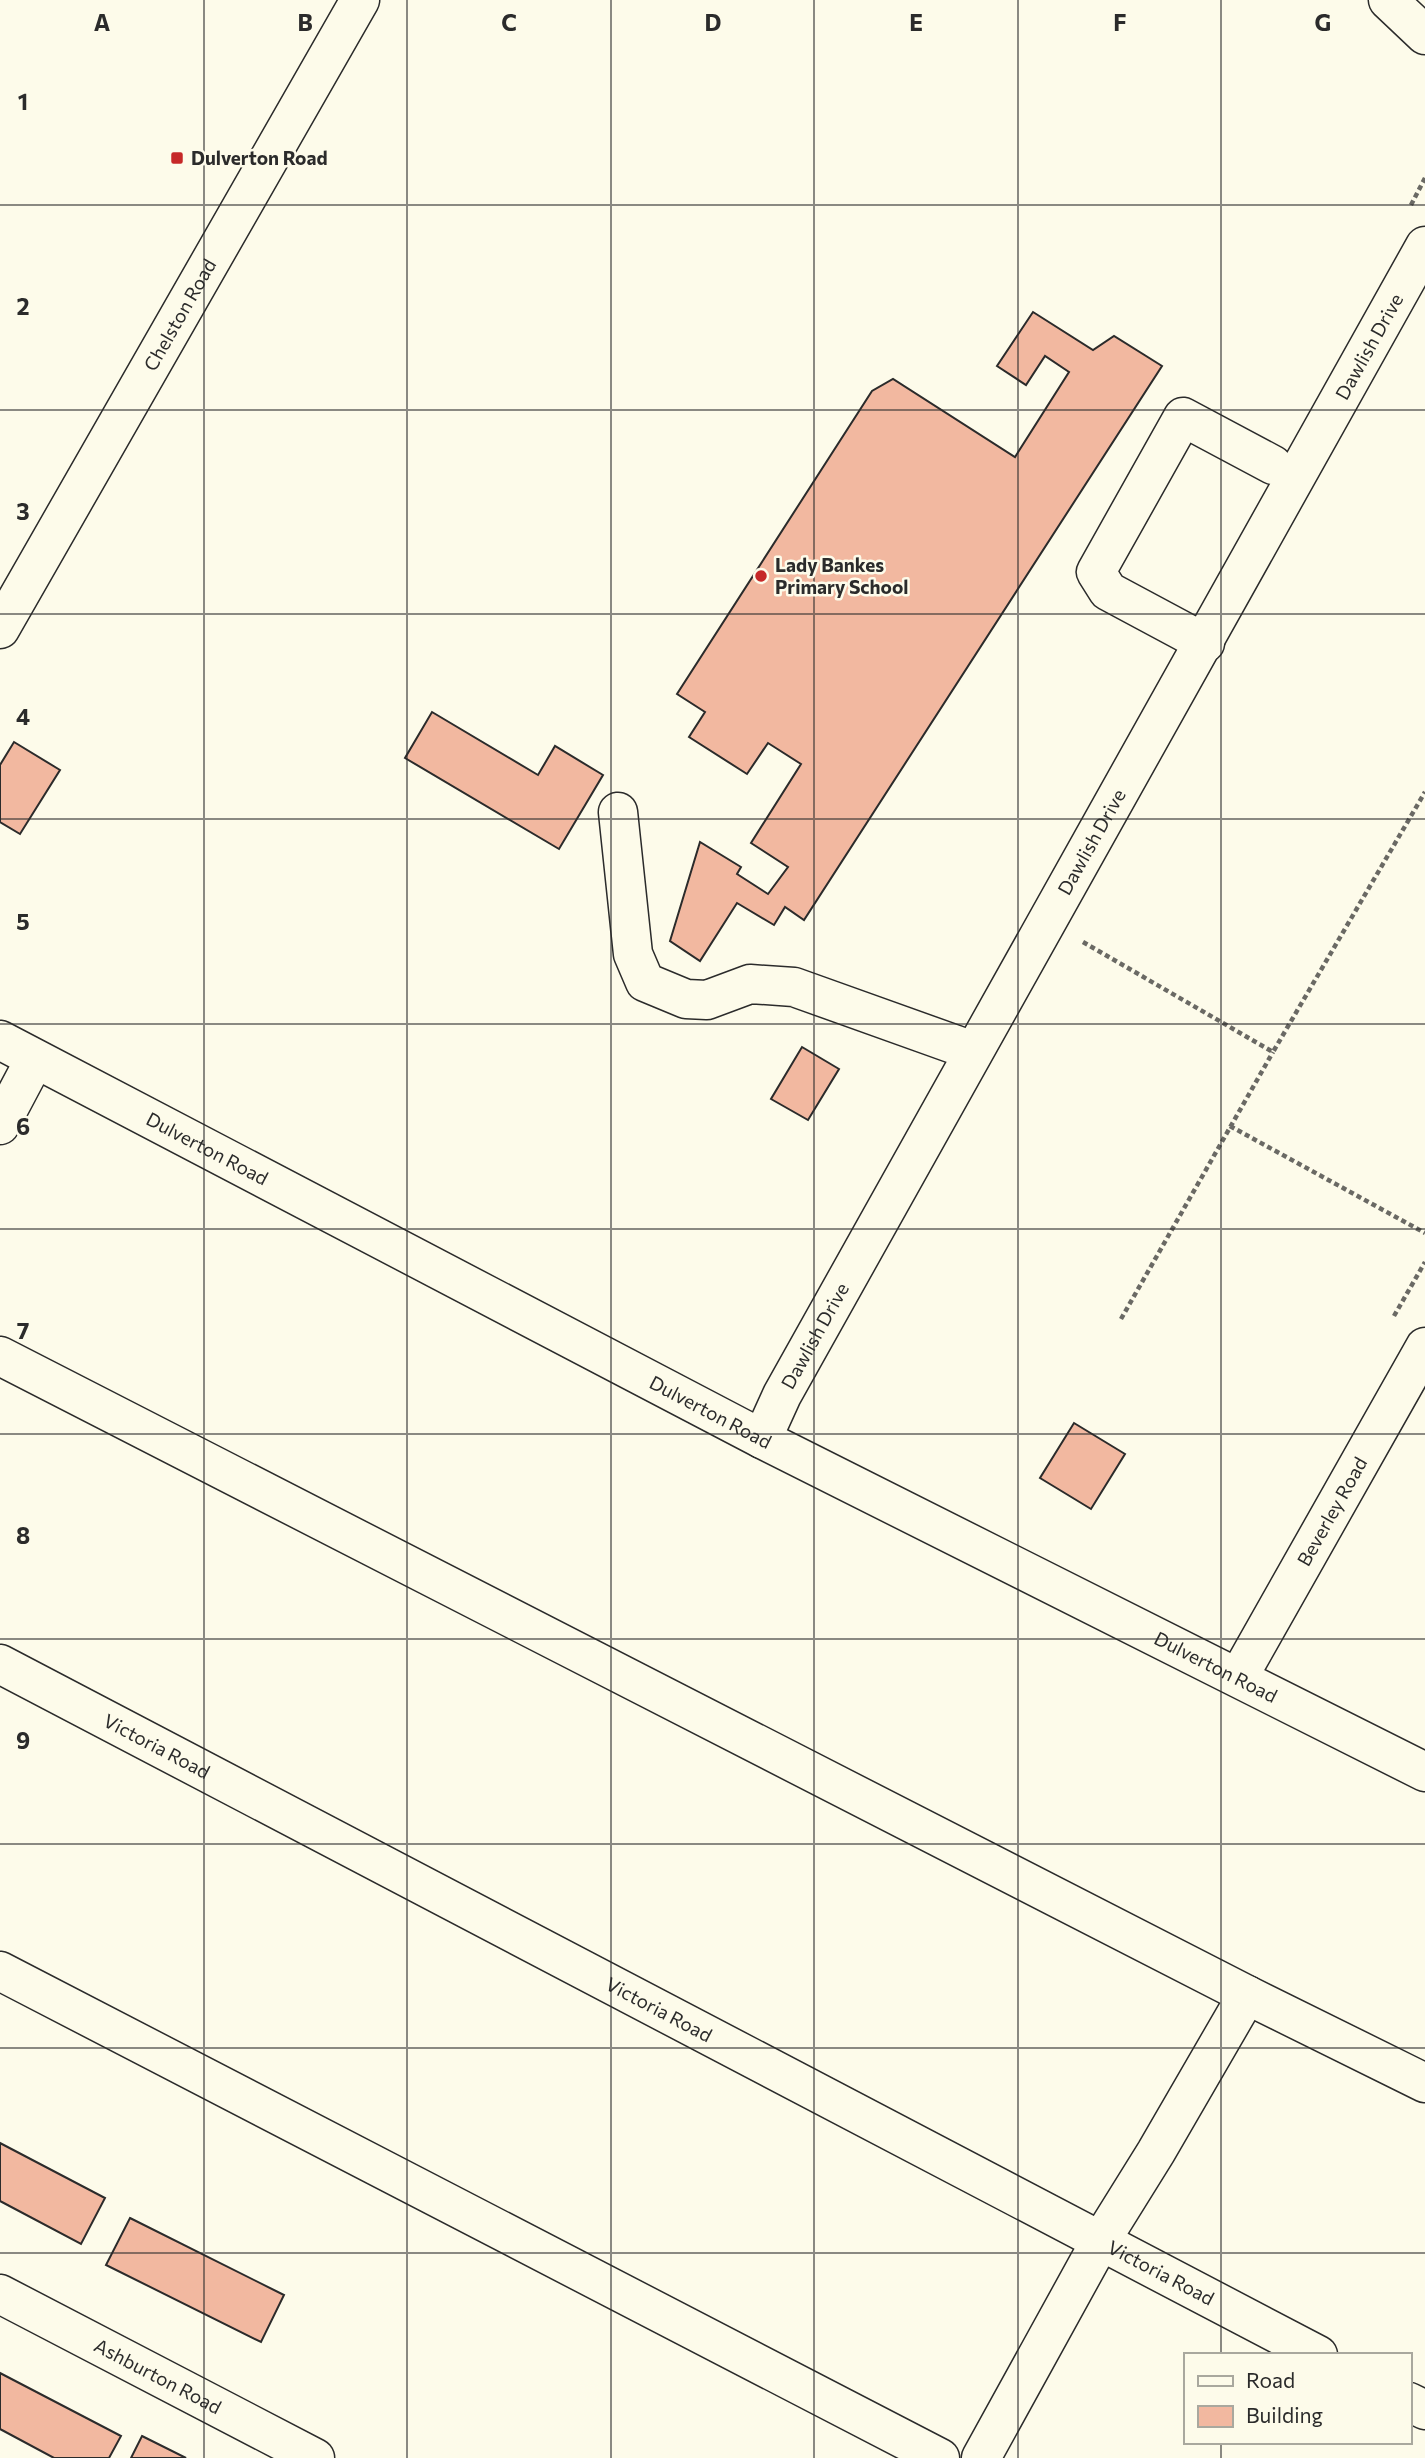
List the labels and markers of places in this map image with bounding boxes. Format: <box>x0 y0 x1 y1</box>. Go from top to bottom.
place label: Dulverton Road <box>191 146 328 169</box>
marker: Dulverton Road <box>169 150 185 166</box>
place label: Lady Bankes Primary School <box>775 553 908 598</box>
marker: Lady Bankes Primary School <box>753 568 769 584</box>

